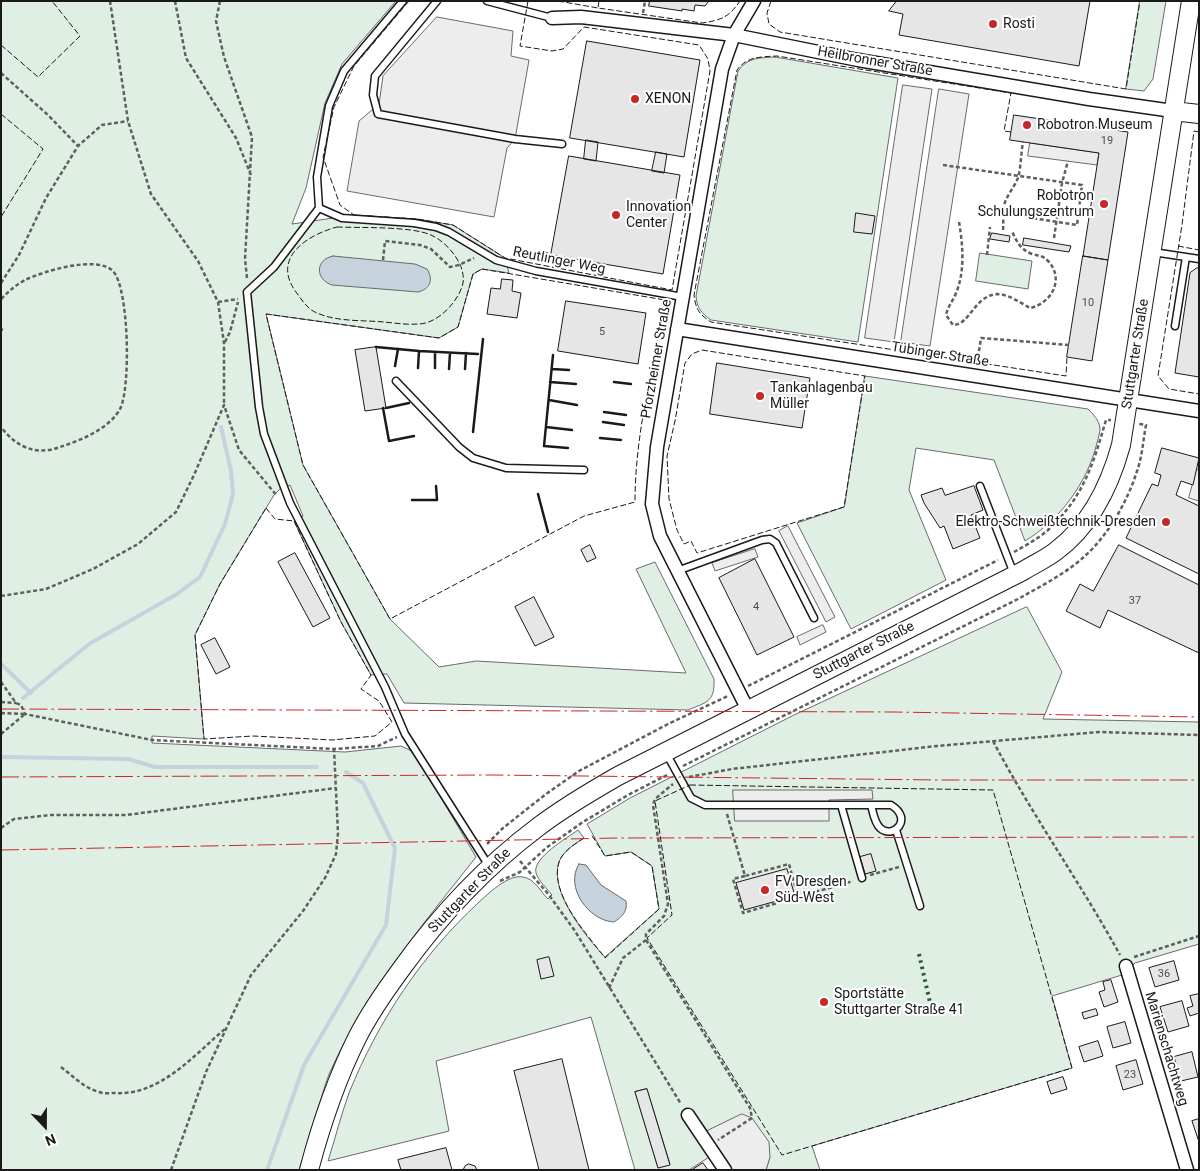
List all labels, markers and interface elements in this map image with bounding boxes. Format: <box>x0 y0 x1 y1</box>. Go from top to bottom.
place label: Rosti <box>1003 16 1035 32</box>
marker: Rosti <box>987 18 999 30</box>
street label: Heilbronner Straße <box>816 44 934 80</box>
place label: XENON <box>645 91 691 107</box>
marker: XENON <box>629 93 641 105</box>
place label: Robotron Museum <box>1037 117 1152 133</box>
marker: Robotron Museum <box>1021 119 1033 131</box>
house number: 19 <box>1101 134 1113 148</box>
place label: Robotron Schulungszentrum <box>978 188 1094 220</box>
marker: Robotron Schulungszentrum <box>1098 198 1110 210</box>
place label: Innovation Center <box>626 199 691 232</box>
marker: Innovation Center <box>610 209 622 221</box>
street label: Reutlinger Weg <box>511 244 607 278</box>
house number: 10 <box>1082 296 1094 310</box>
street label: Pforzheimer Straße <box>638 298 676 420</box>
street label: Stuttgarter Straße <box>1119 298 1153 410</box>
house number: 5 <box>599 325 605 339</box>
street label: Tübinger Straße <box>890 339 990 371</box>
place label: Tankanlagenbau Müller <box>770 380 873 412</box>
marker: Tankanlagenbau Müller <box>754 390 766 402</box>
place label: Elektro-Schweißtechnik-Dresden <box>955 514 1156 530</box>
marker: Elektro-Schweißtechnik-Dresden <box>1160 516 1172 528</box>
house number: 37 <box>1129 594 1141 608</box>
house number: 4 <box>753 600 759 614</box>
street label: Stuttgarter Straße <box>811 618 917 684</box>
street label: Stuttgarter Straße <box>425 845 515 937</box>
place label: FV Dresden Süd-West <box>775 874 847 906</box>
marker: FV Dresden Süd-West <box>759 884 771 896</box>
house number: 36 <box>1158 967 1170 981</box>
place label: Sportstätte Stuttgarter Straße 41 <box>834 986 964 1019</box>
street label: Marienschachtweg <box>1141 990 1191 1108</box>
marker: Sportstätte Stuttgarter Straße 41 <box>818 996 830 1008</box>
house number: 23 <box>1124 1068 1136 1082</box>
north arrow <box>20 1101 70 1151</box>
text: N <box>43 1131 58 1149</box>

